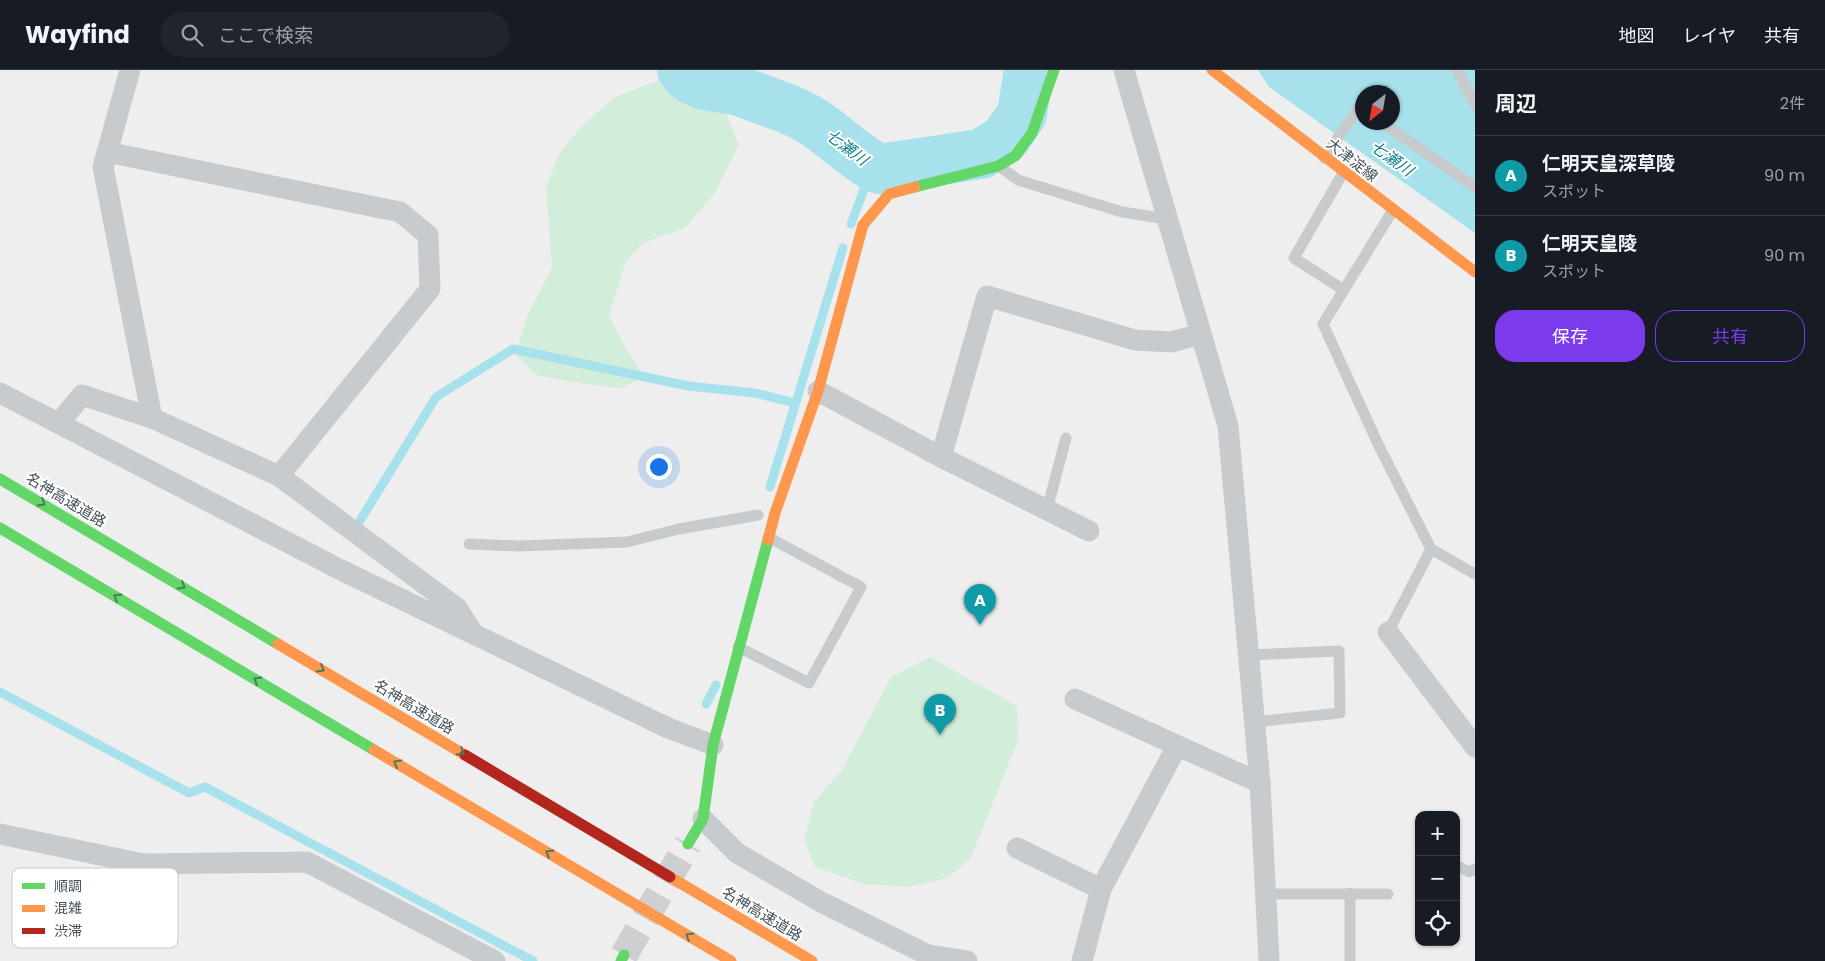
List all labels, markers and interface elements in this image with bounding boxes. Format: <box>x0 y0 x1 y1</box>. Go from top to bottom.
search box <box>160 12 510 57</box>
text: Wayfind <box>25 18 130 51</box>
icon: search <box>178 21 206 49</box>
text: ここで検索 <box>218 22 313 49</box>
text: 地図 <box>1619 23 1655 48</box>
text: レイヤ <box>1683 23 1736 48</box>
text: 共有 <box>1764 23 1800 48</box>
north arrow <box>1355 85 1400 130</box>
text: 周辺 <box>1495 89 1537 118</box>
text: 2件 <box>1780 92 1805 115</box>
water label: 七瀬川 <box>821 124 874 172</box>
street label: 大津淀線 <box>1322 133 1382 186</box>
water label: 七瀬川 <box>1366 135 1419 183</box>
text: 仁明天皇深草陵 <box>1542 150 1675 177</box>
text: A <box>1505 164 1517 187</box>
text: 90 m <box>1764 164 1805 187</box>
text: スポット <box>1542 180 1606 203</box>
text: 仁明天皇陵 <box>1542 230 1637 257</box>
text: B <box>1506 244 1516 267</box>
text: 90 m <box>1764 244 1805 267</box>
text: スポット <box>1542 260 1606 283</box>
button: 保存 <box>1495 310 1645 362</box>
button: 共有 <box>1655 310 1805 362</box>
your location <box>646 454 672 480</box>
street label: 名神高速道路 <box>22 467 110 532</box>
one-way arrow <box>36 497 45 507</box>
one-way arrow <box>176 580 185 590</box>
pin: A <box>964 584 996 625</box>
one-way arrow <box>114 594 123 604</box>
one-way arrow <box>316 663 325 673</box>
street label: 名神高速道路 <box>370 674 458 739</box>
one-way arrow <box>253 676 262 686</box>
pin: B <box>924 694 956 735</box>
one-way arrow <box>456 746 465 756</box>
one-way arrow <box>393 759 402 769</box>
map controls <box>1415 811 1460 946</box>
button: + <box>1415 811 1460 856</box>
one-way arrow <box>546 850 555 860</box>
button: − <box>1415 856 1460 901</box>
legend <box>12 868 178 948</box>
text: 順調 <box>54 876 82 896</box>
street label: 名神高速道路 <box>718 881 806 946</box>
text: 混雑 <box>54 898 82 918</box>
button: locate <box>1415 901 1460 946</box>
text: 渋滞 <box>54 921 82 941</box>
one-way arrow <box>685 933 694 943</box>

